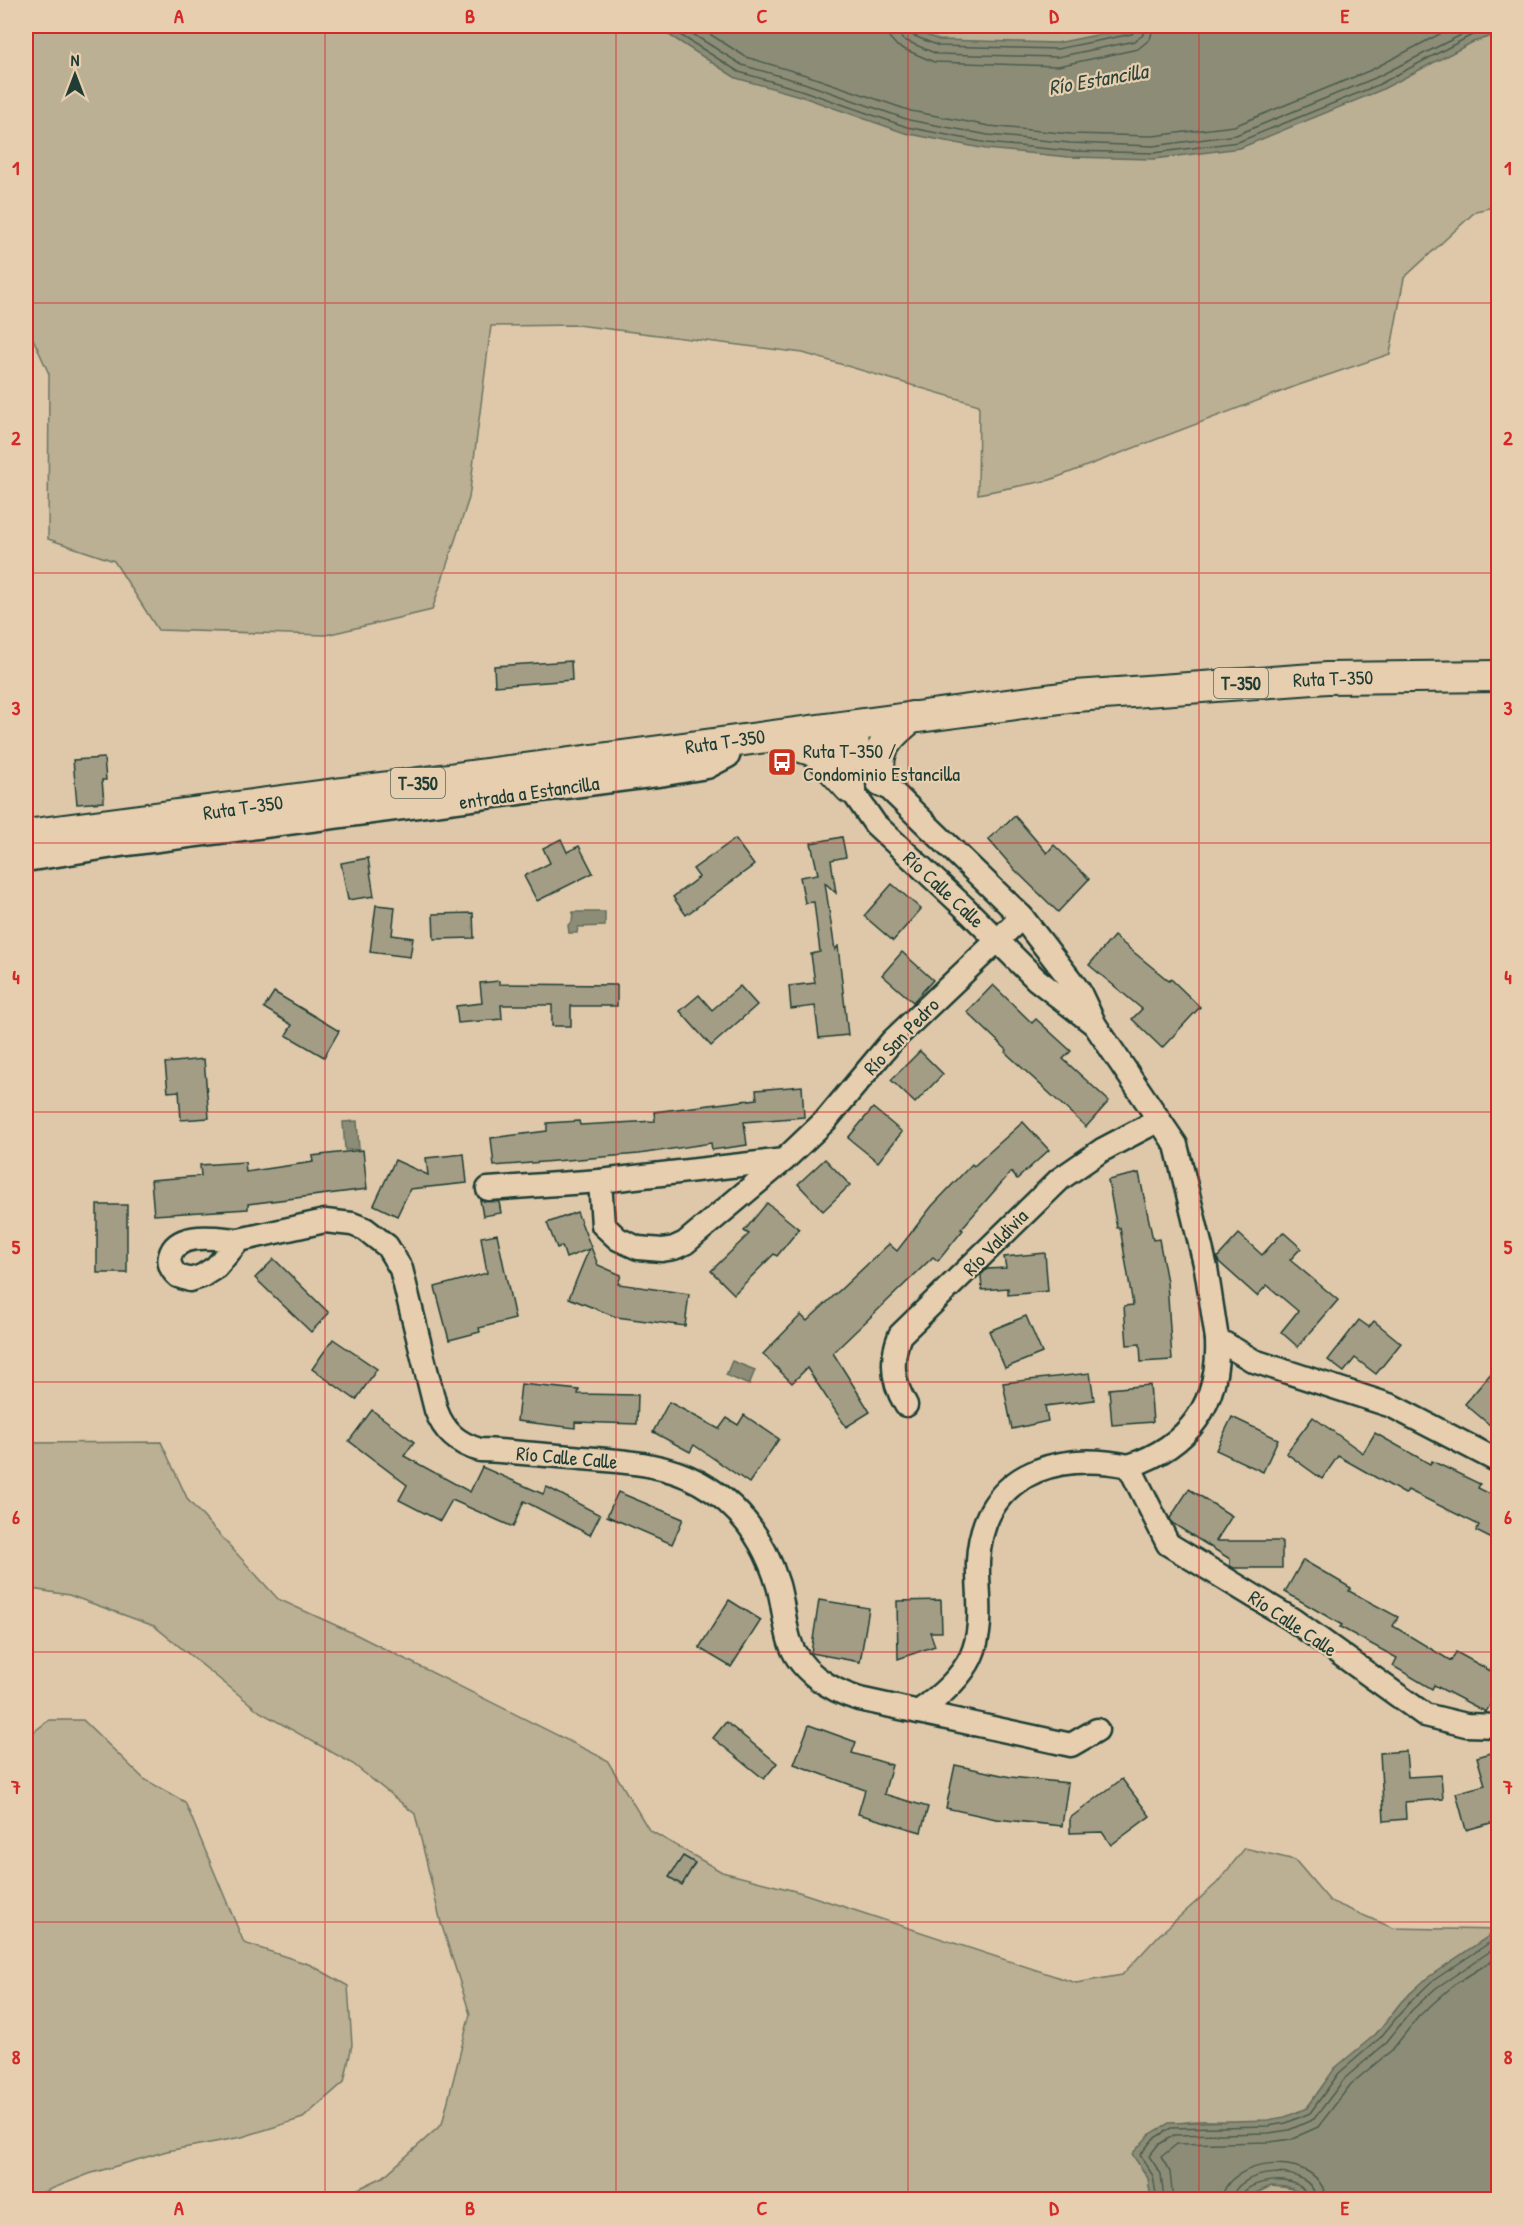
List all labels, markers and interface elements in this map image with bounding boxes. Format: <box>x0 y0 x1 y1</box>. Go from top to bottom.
text: A <box>174 2 184 29</box>
text: B <box>465 2 475 29</box>
text: C <box>757 2 768 29</box>
text: D <box>1049 2 1059 29</box>
text: E <box>1341 2 1350 29</box>
north arrow <box>45 45 105 105</box>
text: N <box>71 49 80 71</box>
water label: Río Estancilla <box>1046 56 1152 102</box>
text: 1 <box>12 154 20 181</box>
text: 1 <box>1504 154 1512 181</box>
text: 2 <box>11 424 21 451</box>
text: 2 <box>1503 424 1513 451</box>
street label: Ruta T-350 <box>1292 663 1374 693</box>
road number: T-350 <box>1214 668 1268 698</box>
text: 3 <box>12 694 21 721</box>
text: 3 <box>1504 694 1513 721</box>
street label: Ruta T-350 <box>683 722 767 760</box>
place label: Ruta T-350 / Condominio Estancilla <box>803 737 960 787</box>
bus stop icon: Ruta T-350 / Condominio Estancilla <box>766 746 798 778</box>
road number: T-350 <box>391 768 445 798</box>
street label: entrada a Estancilla <box>457 769 601 815</box>
street label: Ruta T-350 <box>201 788 285 826</box>
street label: Río Calle Calle <box>898 844 990 934</box>
text: 4 <box>12 963 20 990</box>
text: 4 <box>1504 963 1512 990</box>
street label: Río San Pedro <box>857 991 945 1081</box>
street label: Río Valdivia <box>956 1203 1034 1281</box>
text: 5 <box>12 1233 21 1260</box>
text: 5 <box>1504 1233 1513 1260</box>
street label: Río Calle Calle <box>515 1439 619 1475</box>
text: 6 <box>12 1503 20 1530</box>
text: 6 <box>1504 1503 1512 1530</box>
street label: Río Calle Calle <box>1243 1583 1343 1663</box>
text: 7 <box>10 1773 21 1800</box>
text: 7 <box>1502 1773 1513 1800</box>
text: 8 <box>12 2043 21 2070</box>
text: 8 <box>1504 2043 1513 2070</box>
text: A <box>174 2194 184 2221</box>
text: B <box>465 2194 475 2221</box>
text: C <box>757 2194 768 2221</box>
text: D <box>1049 2194 1059 2221</box>
text: E <box>1341 2194 1350 2221</box>

